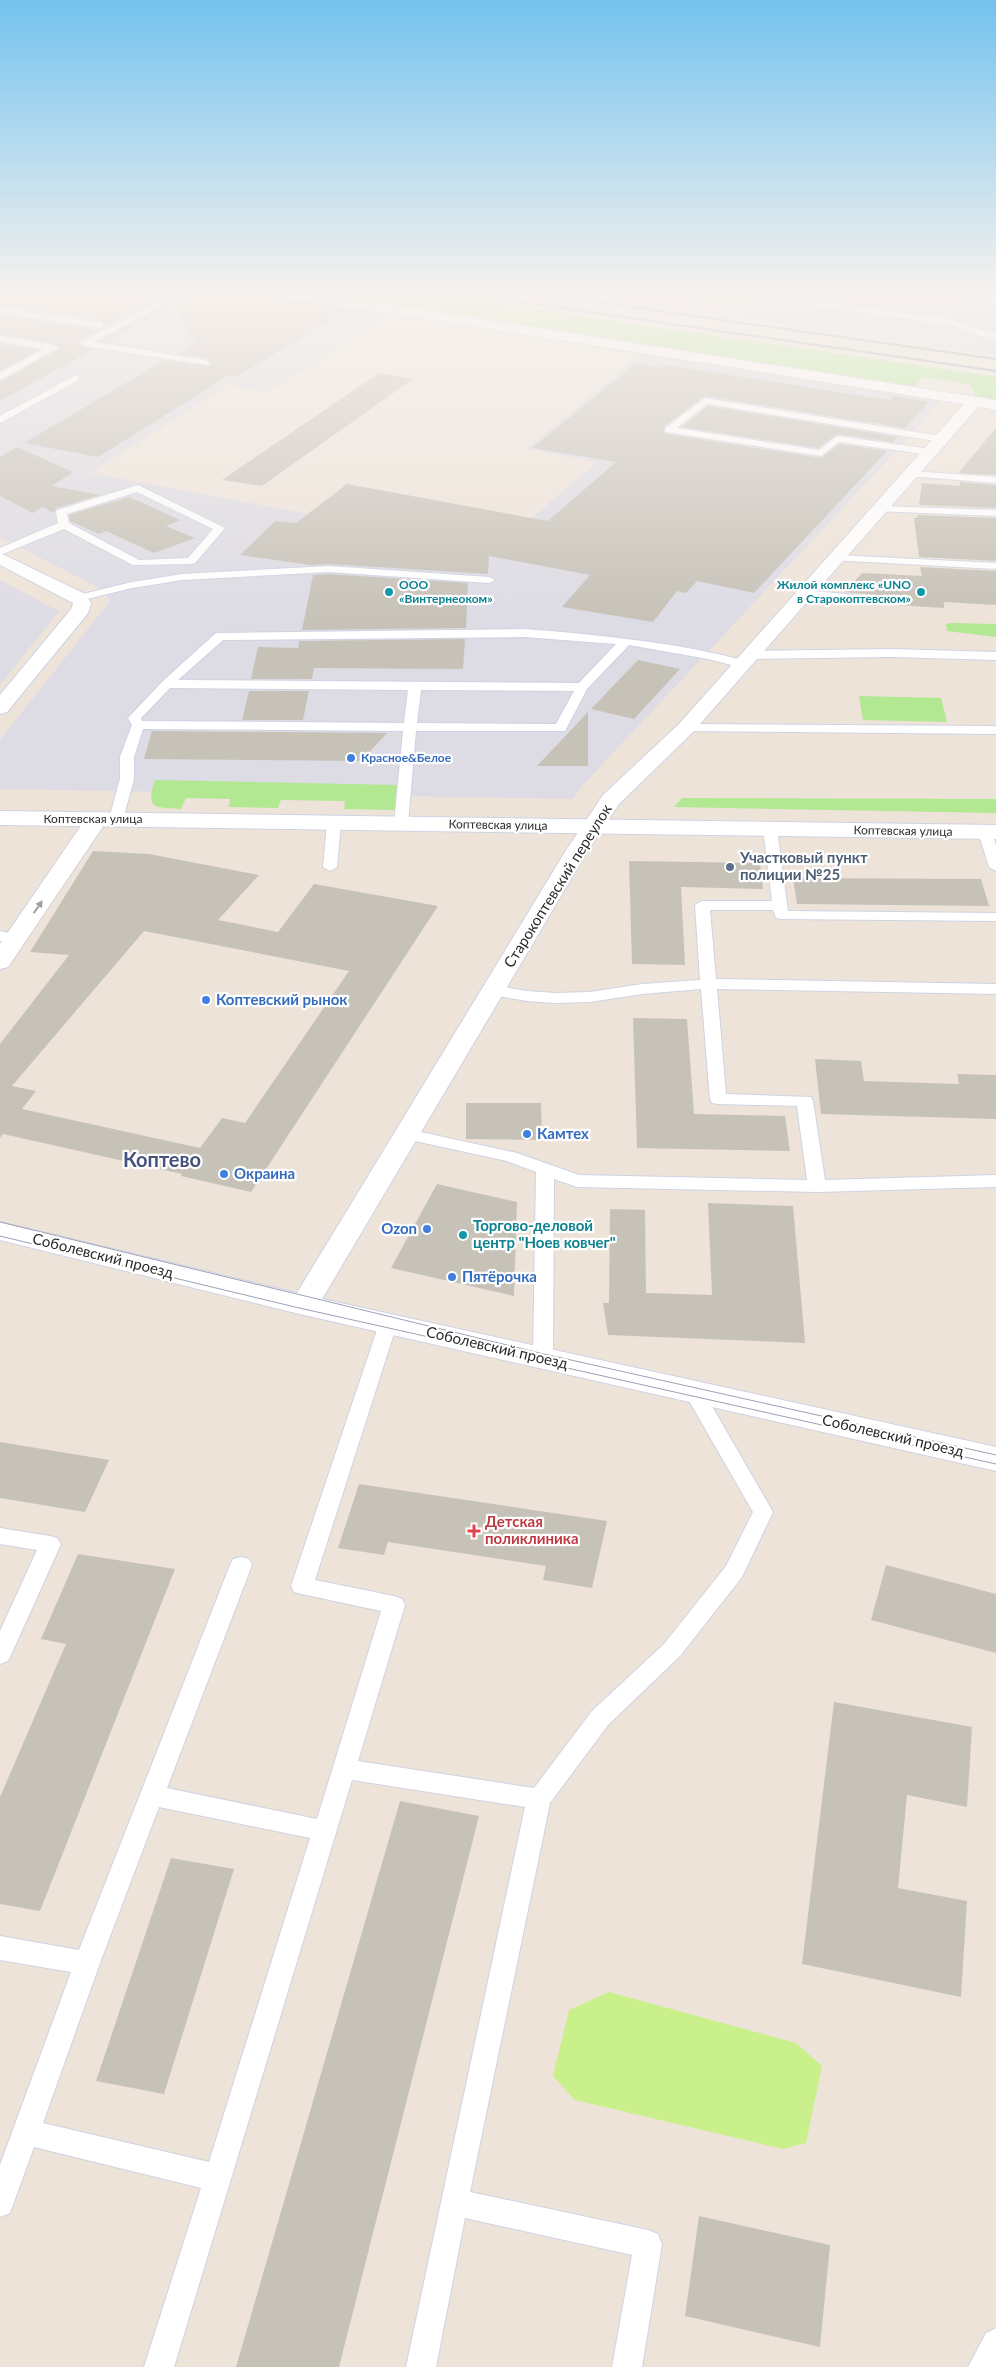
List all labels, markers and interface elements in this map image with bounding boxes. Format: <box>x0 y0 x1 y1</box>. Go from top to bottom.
place label: ООО «Винтернеоком» <box>399 577 493 606</box>
place label: Жилой комплекс «UNO в Старокоптевском» <box>777 577 911 606</box>
marker: ООО «Винтернеоком» <box>383 586 395 598</box>
marker: Жилой комплекс «UNO в Старокоптевском» <box>915 586 927 598</box>
place label: Красное&Белое <box>361 750 452 765</box>
marker: Красное&Белое <box>345 752 357 764</box>
street label: Старокоптевский переулок <box>499 800 615 970</box>
street label: Коптевская улица <box>44 811 142 826</box>
street label: Коптевская улица <box>448 816 548 833</box>
street label: Коптевская улица <box>853 822 953 839</box>
place label: Участковый пункт полиции №25 <box>739 848 868 883</box>
marker: Участковый пункт полиции №25 <box>724 861 736 873</box>
one-way arrow <box>33 900 43 914</box>
place label: Коптевский рынок <box>216 990 348 1008</box>
marker: Коптевский рынок <box>200 994 212 1006</box>
place label: Камтех <box>537 1124 589 1142</box>
marker: Камтех <box>521 1128 533 1140</box>
district label: Коптево <box>123 1147 201 1171</box>
place label: Окраина <box>234 1164 295 1182</box>
marker: Окраина <box>218 1168 230 1180</box>
place label: Торгово-деловой центр "Ноев ковчег" <box>473 1216 616 1251</box>
place label: Ozon <box>381 1219 417 1237</box>
marker: Ozon <box>421 1223 433 1235</box>
street label: Соболевский проезд <box>31 1229 176 1281</box>
marker: Торгово-деловой центр "Ноев ковчег" <box>457 1229 469 1241</box>
place label: Пятёрочка <box>462 1267 537 1285</box>
marker: Пятёрочка <box>446 1271 458 1283</box>
street label: Соболевский проезд <box>425 1322 570 1372</box>
street label: Соболевский проезд <box>821 1410 966 1460</box>
place label: Детская поликлиника <box>485 1512 579 1547</box>
marker: Детская поликлиника <box>467 1524 481 1538</box>

